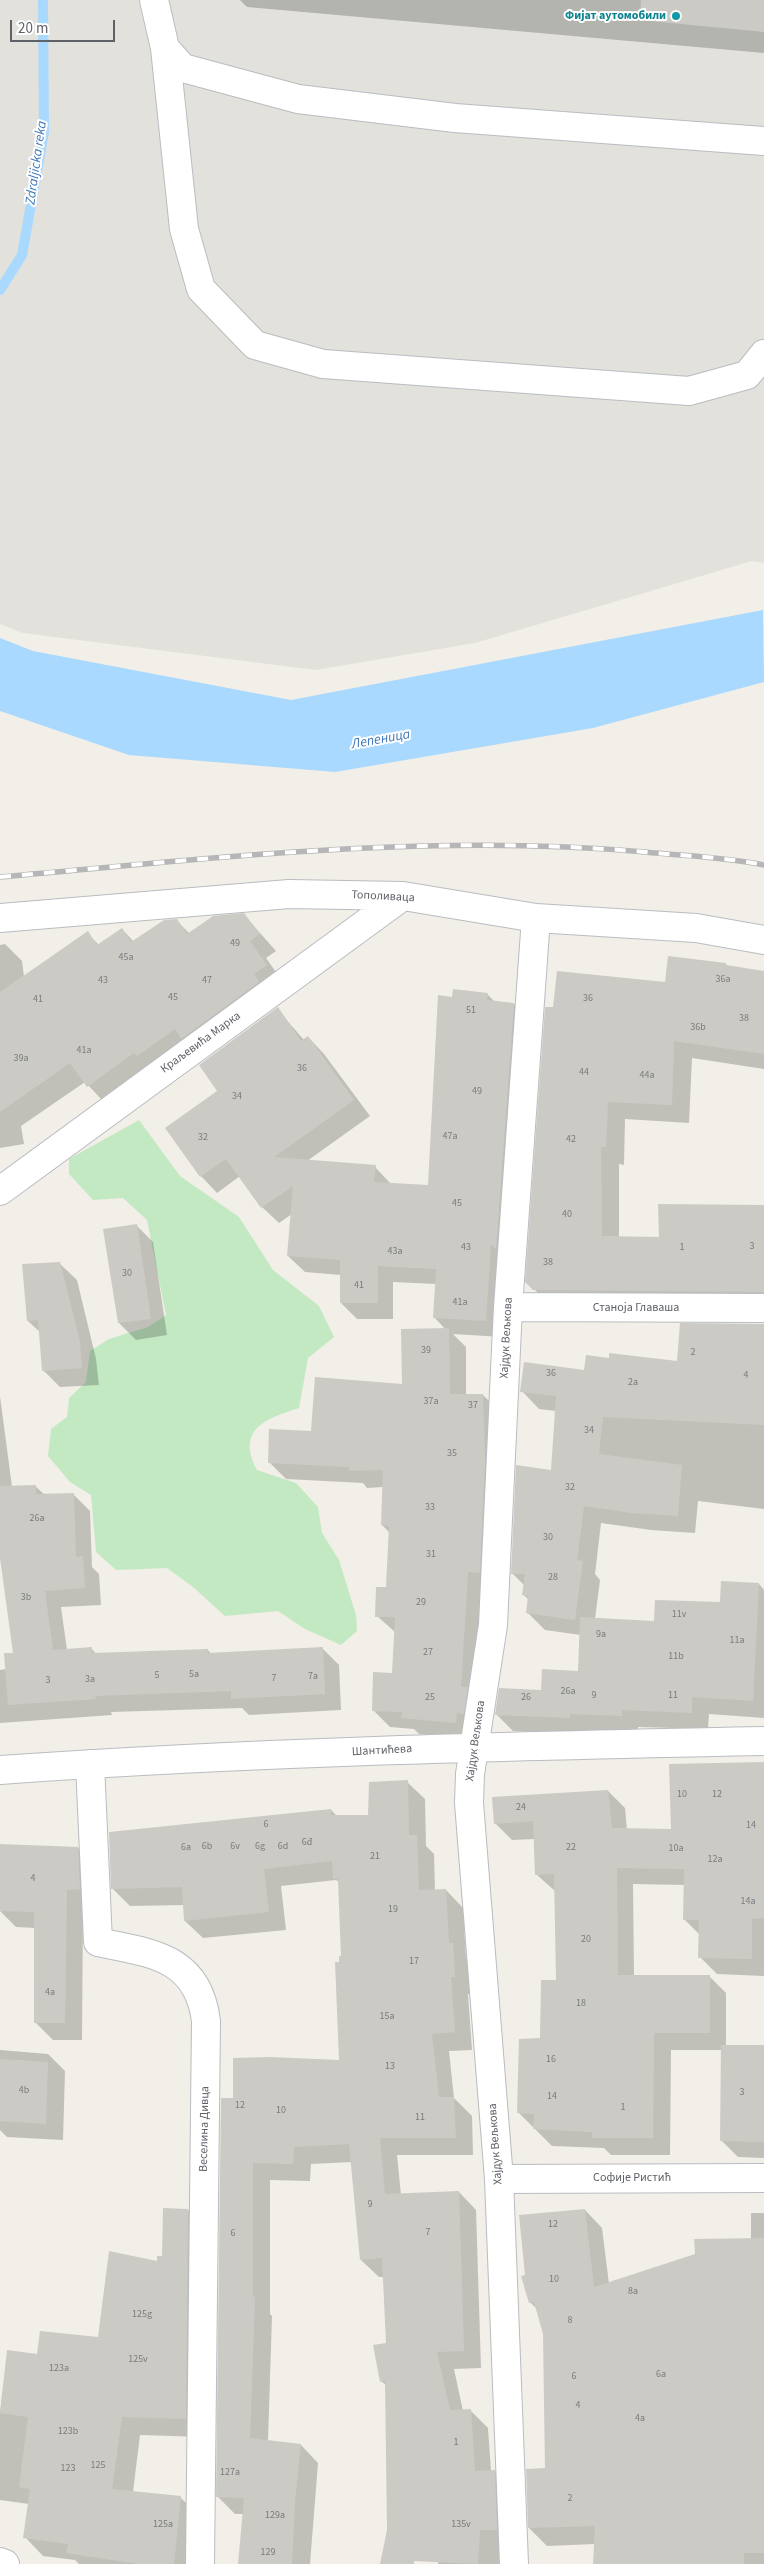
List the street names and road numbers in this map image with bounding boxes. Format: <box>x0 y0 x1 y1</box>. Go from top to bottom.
street label: Тополиваца <box>351 888 415 906</box>
street label: Краљевића Марка <box>158 1009 244 1077</box>
street label: Хајдук Вељкова <box>498 1297 516 1379</box>
street label: Станоја Главаша <box>593 1301 679 1315</box>
street label: Хајдук Вељкова <box>463 1700 489 1782</box>
street label: Шантићева <box>352 1742 412 1760</box>
street label: Веселина Дивца <box>197 2086 213 2172</box>
street label: Хајдук Вељкова <box>486 2103 506 2185</box>
street label: Софије Ристић <box>593 2171 671 2185</box>

